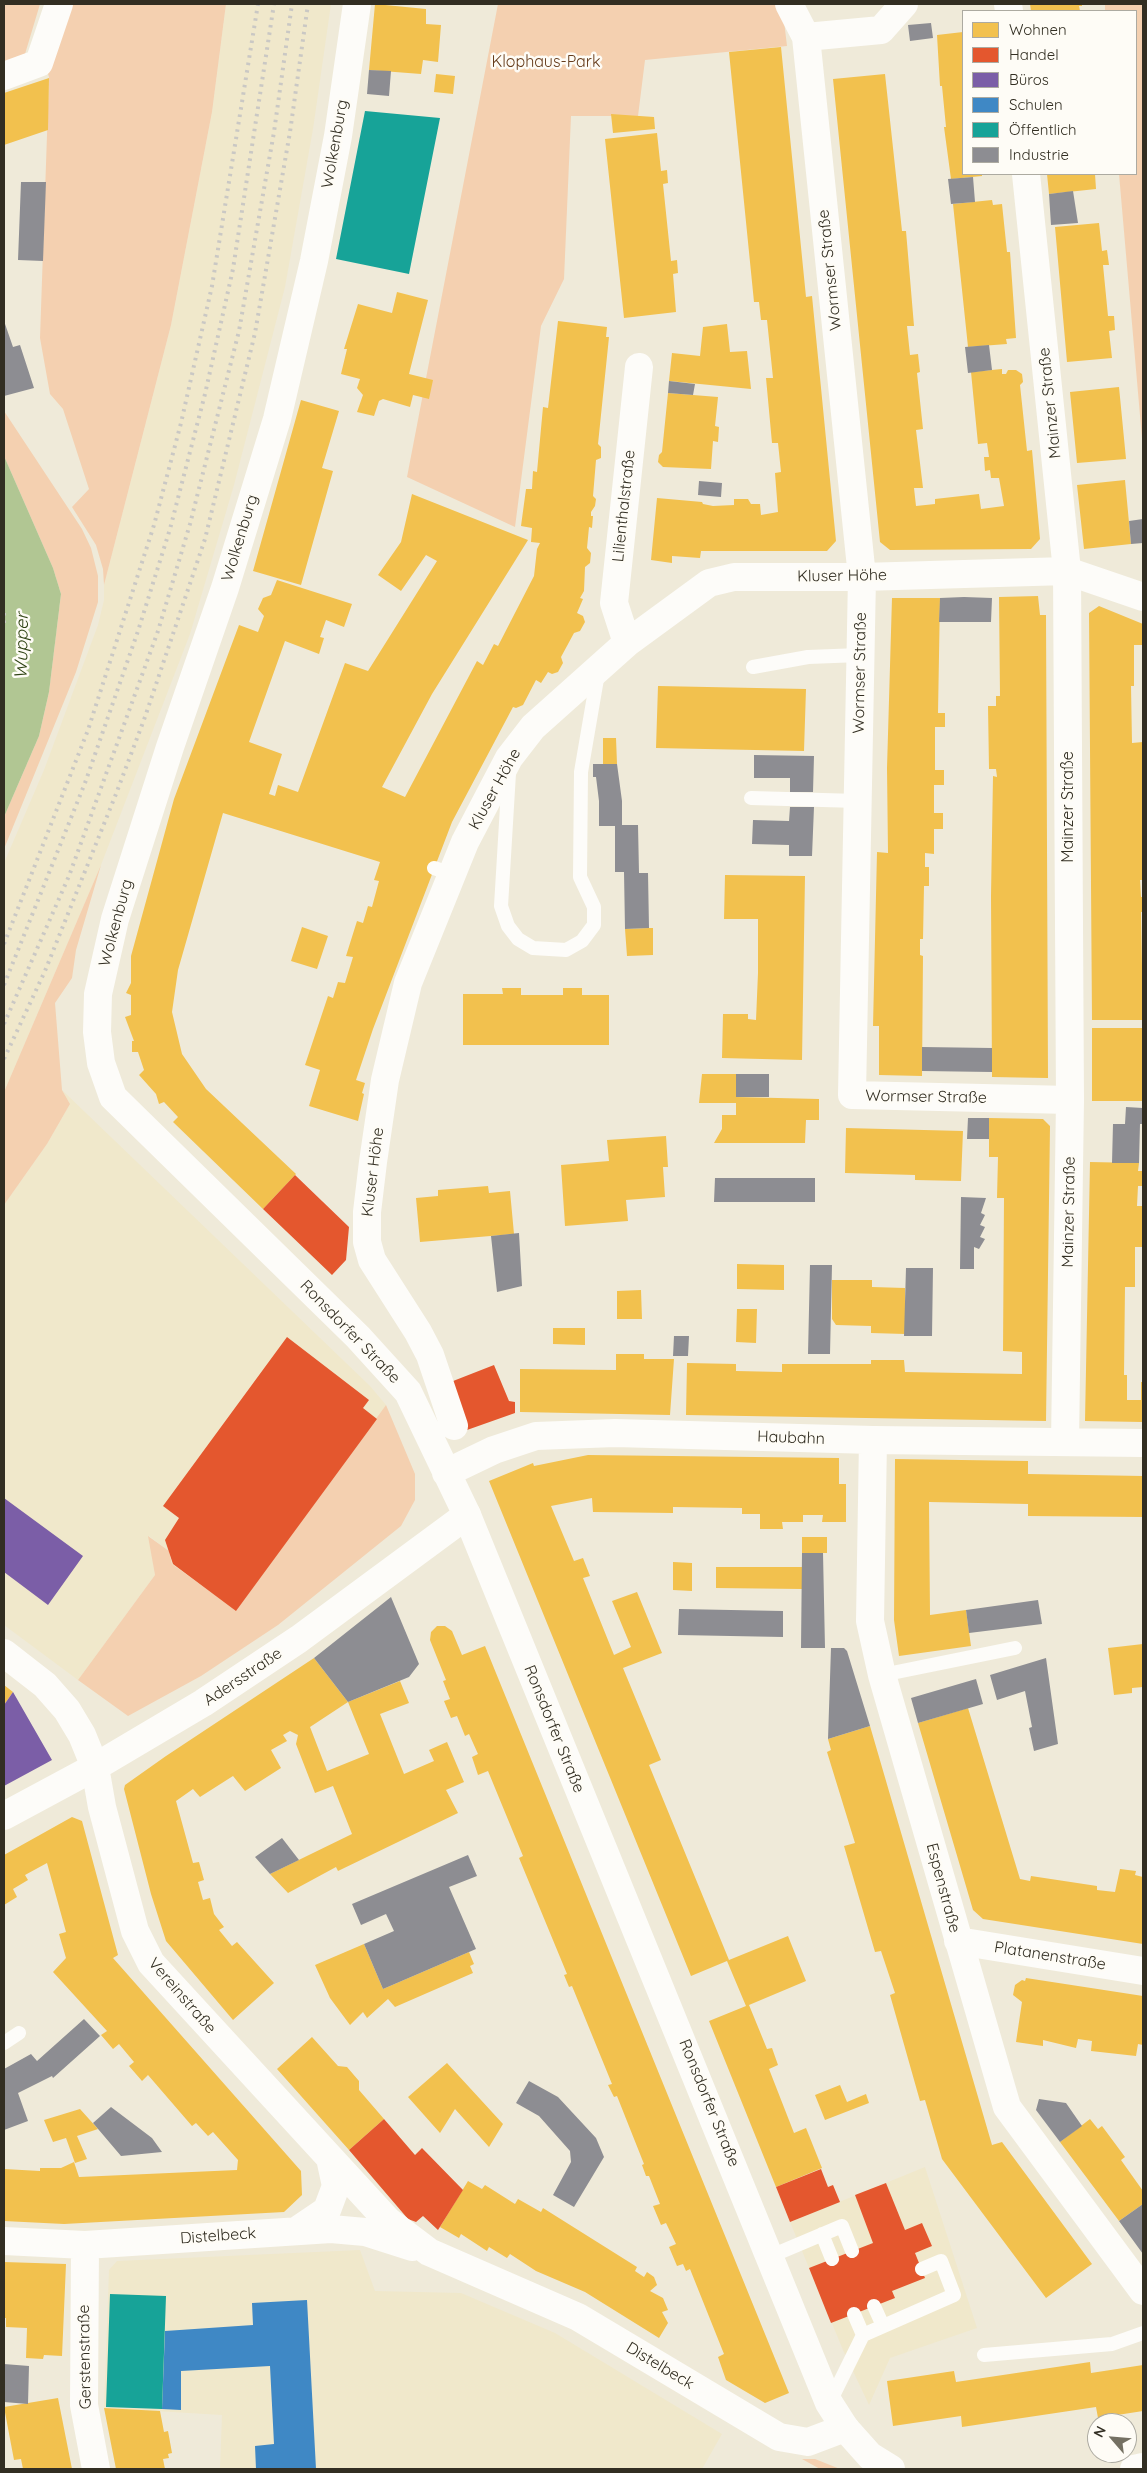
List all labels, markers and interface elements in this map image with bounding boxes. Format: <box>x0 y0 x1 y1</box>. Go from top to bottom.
legend <box>962 10 1137 175</box>
text: Wohnen <box>1009 20 1067 39</box>
text: Handel <box>1009 45 1059 64</box>
park label: Klophaus-Park <box>491 52 601 72</box>
text: Büros <box>1009 70 1049 89</box>
text: Schulen <box>1009 95 1063 114</box>
street label: Wolkenburg <box>318 98 352 190</box>
text: Öffentlich <box>1009 120 1076 139</box>
text: Industrie <box>1009 145 1069 164</box>
street label: Wormser Straße <box>814 209 846 331</box>
street label: Mainzer Straße <box>1035 347 1065 459</box>
street label: Lilienthalstraße <box>609 449 639 563</box>
street label: Wolkenburg <box>218 492 262 584</box>
street label: Kluser Höhe <box>797 566 887 586</box>
street label: Wormser Straße <box>849 612 871 734</box>
water label: Wupper <box>11 613 33 679</box>
street label: Kluser Höhe <box>465 745 525 833</box>
street label: Mainzer Straße <box>1058 751 1078 863</box>
street label: Wolkenburg <box>95 877 137 969</box>
street label: Wormser Straße <box>865 1086 987 1108</box>
street label: Kluser Höhe <box>358 1126 388 1218</box>
street label: Mainzer Straße <box>1058 1156 1080 1268</box>
street label: Ronsdorfer Straße <box>296 1276 404 1388</box>
street label: Haubahn <box>757 1427 825 1449</box>
street label: Adersstraße <box>200 1644 286 1710</box>
street label: Ronsdorfer Straße <box>520 1662 588 1796</box>
street label: Espenstraße <box>922 1841 964 1935</box>
street label: Platanenstraße <box>993 1938 1107 1974</box>
street label: Vereinstraße <box>144 1954 220 2038</box>
street label: Ronsdorfer Straße <box>675 2036 743 2170</box>
street label: Distelbeck <box>179 2224 257 2248</box>
street label: Gerstenstraße <box>74 2304 96 2410</box>
street label: Distelbeck <box>622 2338 698 2394</box>
north arrow <box>1087 2413 1137 2463</box>
text: N <box>1089 2423 1110 2440</box>

